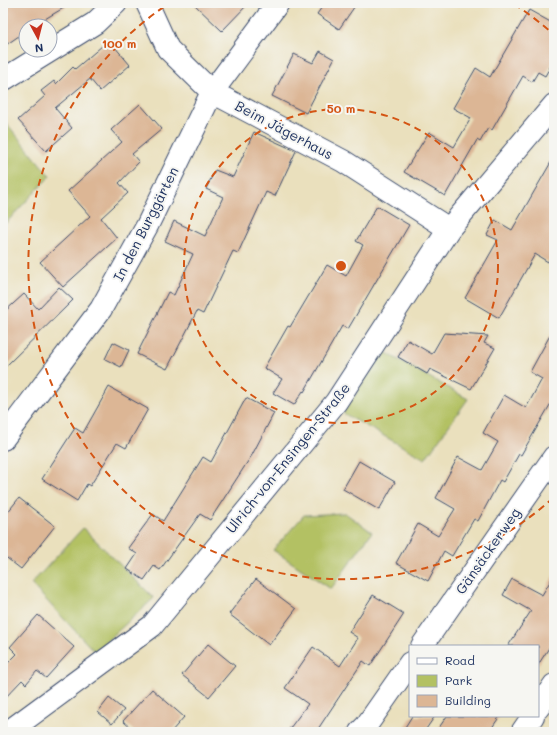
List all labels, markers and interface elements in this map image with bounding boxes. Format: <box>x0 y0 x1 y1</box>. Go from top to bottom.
north arrow <box>18 18 58 58</box>
text: 100 m <box>102 35 136 51</box>
text: N <box>34 40 44 56</box>
street label: Beim Jägerhaus <box>232 96 337 163</box>
text: 50 m <box>327 100 355 116</box>
street label: In den Burggärten <box>108 163 183 284</box>
centre of rings <box>334 259 348 273</box>
street label: Ulrich-von-Ensingen-Straße <box>221 379 354 537</box>
street label: Gänsäckerweg <box>451 504 524 598</box>
legend <box>409 645 539 717</box>
text: Road <box>445 652 475 668</box>
text: Park <box>445 672 472 688</box>
text: Building <box>445 692 491 708</box>

